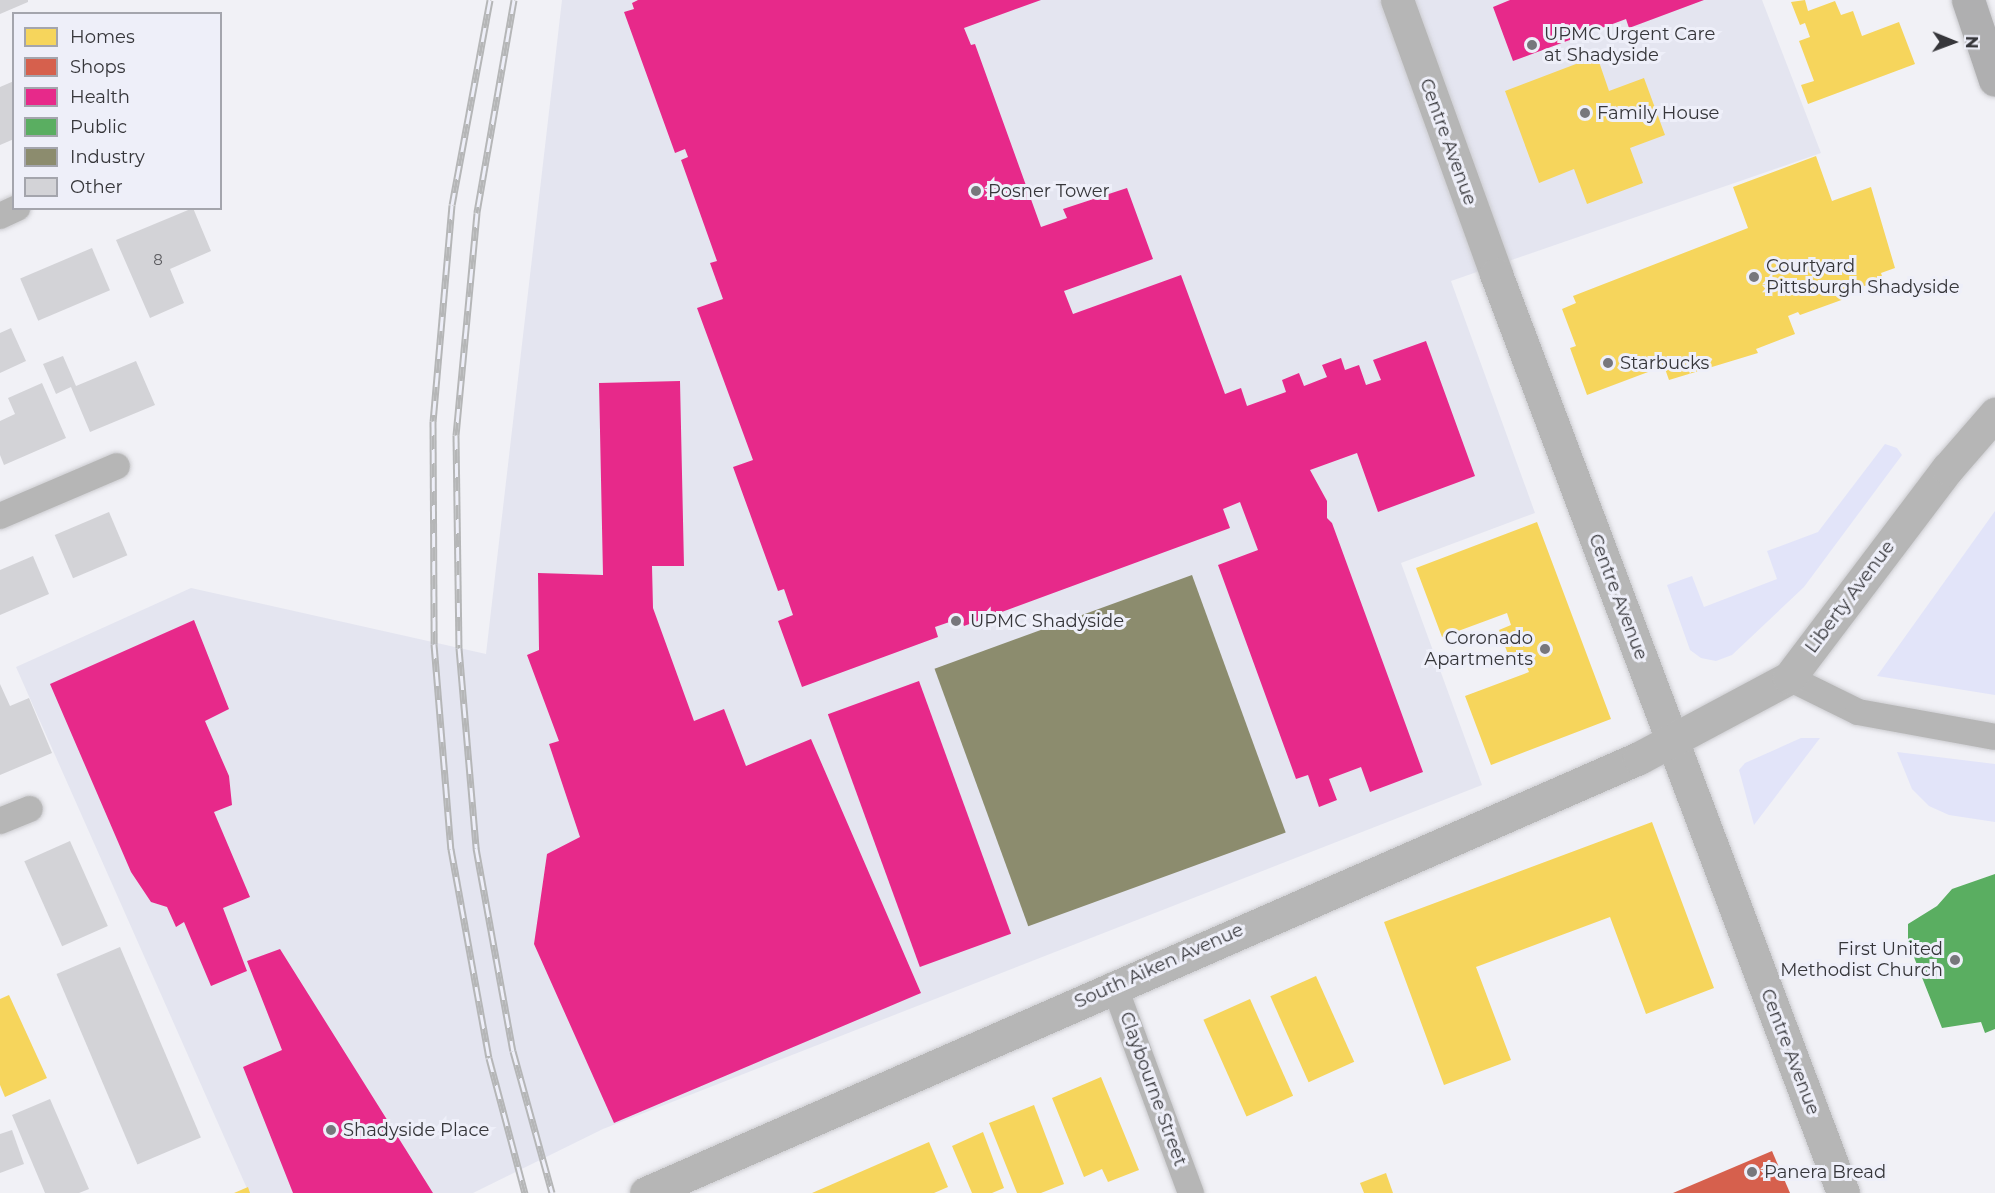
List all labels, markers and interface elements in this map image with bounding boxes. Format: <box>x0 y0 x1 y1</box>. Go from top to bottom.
legend <box>12 12 222 210</box>
north arrow <box>1923 12 1983 72</box>
place label: UPMC Urgent Care at Shadyside <box>1544 24 1715 66</box>
text: Homes <box>70 26 135 48</box>
text: N <box>1962 36 1981 49</box>
marker: UPMC Urgent Care at Shadyside <box>1525 38 1539 52</box>
text: Shops <box>70 56 126 78</box>
street label: Centre Avenue <box>1415 76 1481 208</box>
text: Health <box>70 86 130 108</box>
place label: Family House <box>1597 102 1719 124</box>
marker: Family House <box>1578 106 1592 120</box>
text: Public <box>70 116 127 138</box>
text: Industry <box>70 146 145 168</box>
text: Other <box>70 176 123 198</box>
place label: Posner Tower <box>988 180 1110 202</box>
marker: Posner Tower <box>969 184 983 198</box>
house number: 8 <box>153 251 163 269</box>
place label: Courtyard Pittsburgh Shadyside <box>1766 256 1960 298</box>
marker: Courtyard Pittsburgh Shadyside <box>1747 270 1761 284</box>
place label: Starbucks <box>1620 352 1709 374</box>
marker: Starbucks <box>1601 356 1615 370</box>
street label: Centre Avenue <box>1584 531 1652 663</box>
street label: Liberty Avenue <box>1801 537 1899 657</box>
place label: UPMC Shadyside <box>970 610 1124 632</box>
marker: UPMC Shadyside <box>947 612 965 630</box>
place label: Coronado Apartments <box>1424 628 1533 670</box>
marker: Coronado Apartments <box>1538 642 1552 656</box>
street label: South Aiken Avenue <box>1071 919 1247 1013</box>
place label: First United Methodist Church <box>1780 939 1943 982</box>
marker: First United Methodist Church <box>1948 953 1962 967</box>
street label: Centre Avenue <box>1756 986 1824 1118</box>
street label: Claybourne Street <box>1115 1009 1191 1169</box>
place label: Shadyside Place <box>343 1119 489 1141</box>
marker: Shadyside Place <box>324 1123 338 1137</box>
place label: Panera Bread <box>1764 1161 1886 1183</box>
marker: Panera Bread <box>1745 1165 1759 1179</box>

